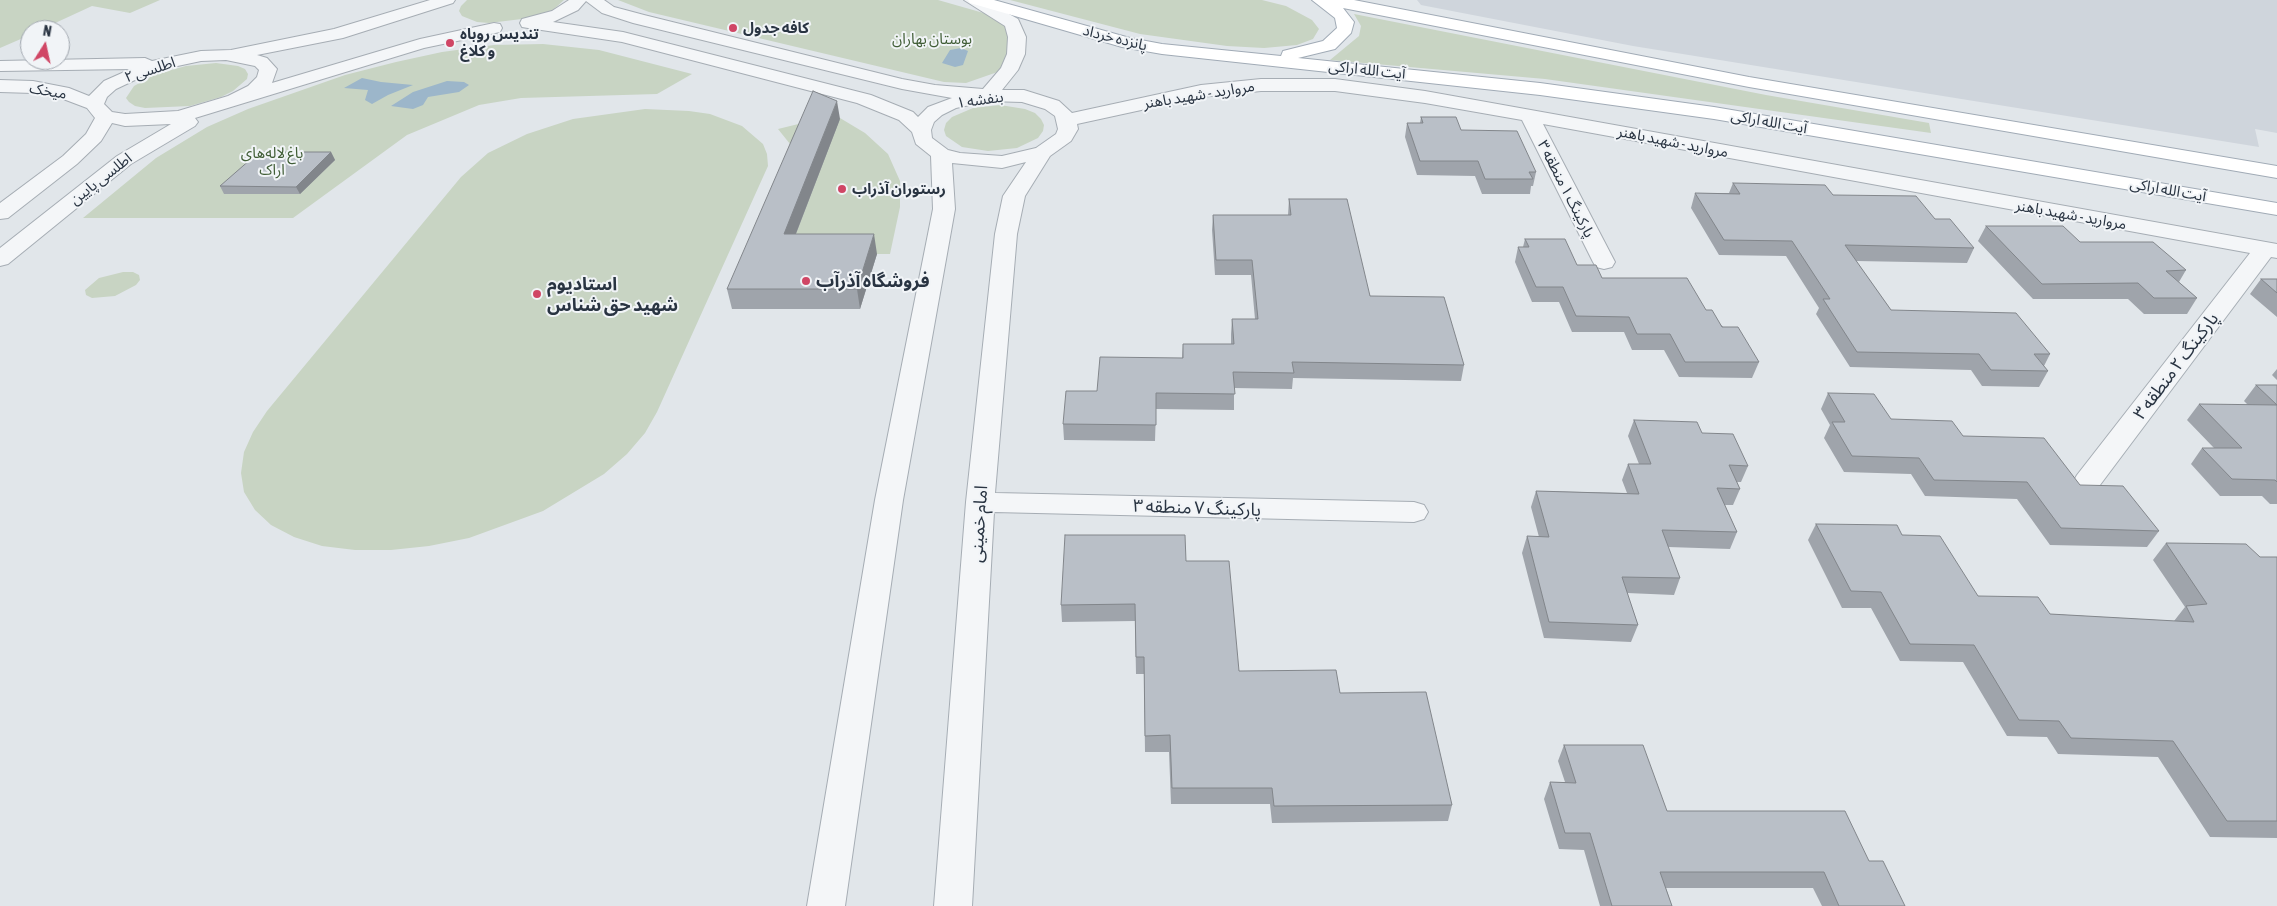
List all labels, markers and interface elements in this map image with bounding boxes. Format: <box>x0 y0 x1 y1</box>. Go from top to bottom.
place label: کافه جدول <box>743 19 809 37</box>
north arrow <box>20 20 70 70</box>
street label: پانزده خرداد <box>1081 21 1149 55</box>
marker: کافه جدول <box>727 22 739 34</box>
text: N <box>42 23 53 40</box>
place label: تندیس روباه و کلاغ <box>460 25 539 60</box>
park label: بوستان بهاران <box>892 30 972 48</box>
marker: تندیس روباه و کلاغ <box>444 37 456 49</box>
street label: اطلسی ۲ <box>122 53 178 87</box>
street label: آیت الله اراکی <box>1328 57 1406 83</box>
street label: مروارید - شهید باهنر <box>1142 77 1256 113</box>
street label: میخک <box>28 79 68 103</box>
street label: بنفشه ۱ <box>955 88 1005 112</box>
street label: آیت الله اراکی <box>1729 106 1809 138</box>
street label: مروارید - شهید باهنر <box>1616 122 1730 162</box>
street label: پارکینگ ۱ منطقه ۳ <box>1534 137 1598 241</box>
park label: باغ لاله‌های اراک <box>241 144 303 179</box>
street label: اطلسی پایین <box>66 149 136 209</box>
street label: آیت الله اراکی <box>2128 174 2208 206</box>
place label: رستوران آذراب <box>852 180 946 198</box>
marker: رستوران آذراب <box>836 183 848 195</box>
street label: مروارید - شهید باهنر <box>2014 196 2128 234</box>
place label: فروشگاه آذرآب <box>816 270 929 292</box>
place label: استادیوم شهید حق شناس <box>547 273 678 316</box>
marker: فروشگاه آذرآب <box>800 275 812 287</box>
marker: استادیوم شهید حق شناس <box>531 288 543 300</box>
street label: پارکینگ ۲ منطقه ۳ <box>2129 308 2223 424</box>
street label: امام خمینی <box>966 485 992 563</box>
street label: پارکینگ ۷ منطقه ۳ <box>1132 495 1262 521</box>

